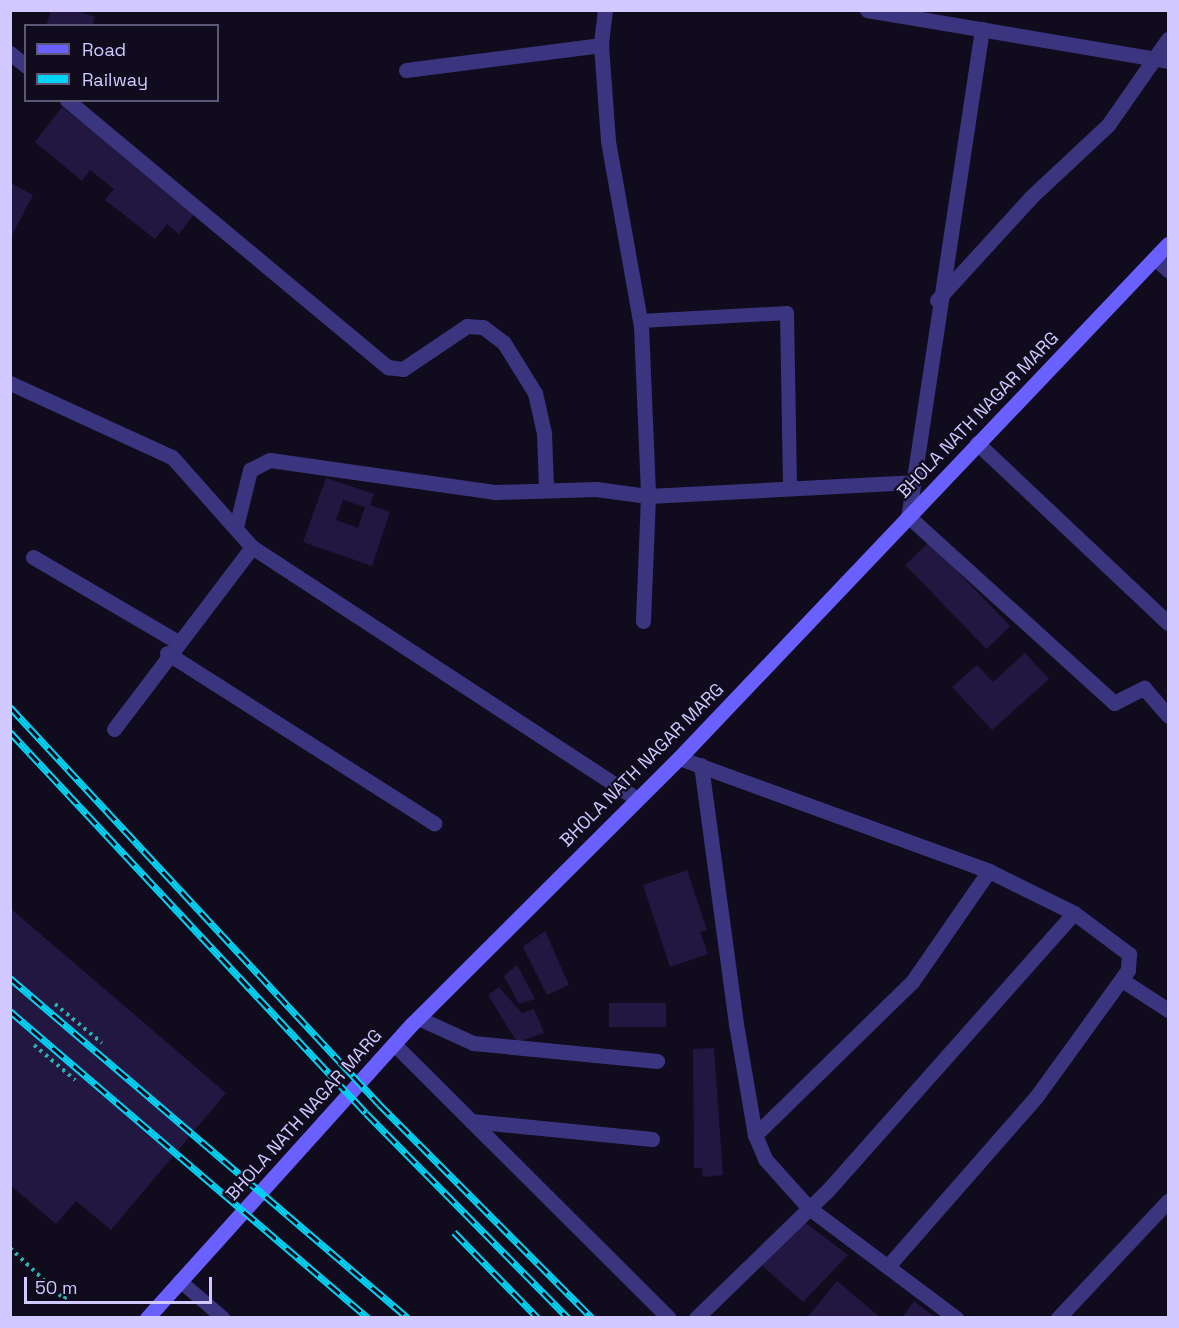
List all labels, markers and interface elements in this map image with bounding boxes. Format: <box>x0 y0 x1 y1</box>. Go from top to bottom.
legend <box>24 24 219 102</box>
text: Road <box>82 38 126 61</box>
text: Railway <box>82 68 148 91</box>
street label: BHOLA NATH NAGAR MARG <box>893 327 1063 503</box>
street label: BHOLA NATH NAGAR MARG <box>556 679 728 851</box>
street label: BHOLA NATH NAGAR MARG <box>221 1025 387 1205</box>
scale bar <box>27 1265 214 1303</box>
text: 50 m <box>35 1276 77 1299</box>

